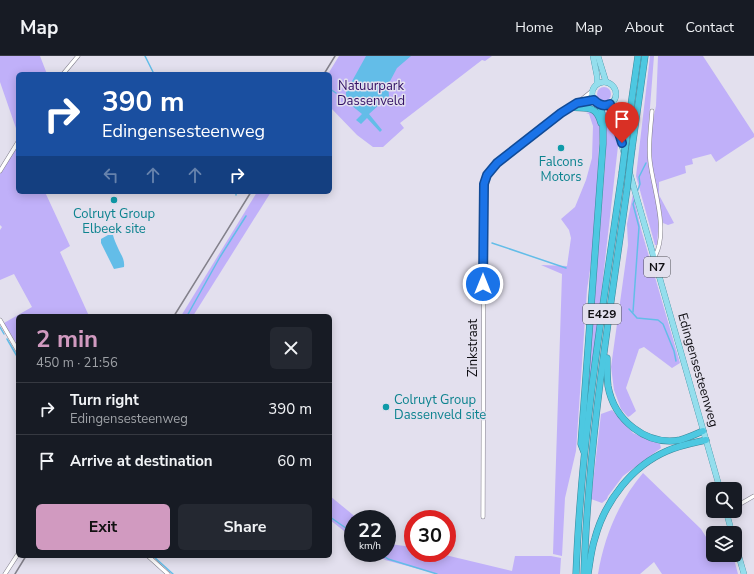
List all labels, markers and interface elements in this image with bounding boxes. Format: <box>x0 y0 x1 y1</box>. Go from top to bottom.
text: Map <box>20 15 58 41</box>
text: Home <box>515 18 553 37</box>
text: Map <box>575 18 603 37</box>
text: About <box>625 18 664 37</box>
text: Contact <box>686 18 734 37</box>
park label: Natuurpark Dassenveld <box>337 77 405 110</box>
text: 390 m <box>102 83 185 121</box>
icon: right <box>36 88 88 140</box>
pin <box>605 102 639 143</box>
icon: arrive <box>611 108 633 130</box>
text: Edingensesteenweg <box>102 119 265 143</box>
marker: Falcons Motors <box>556 143 566 153</box>
place label: Falcons Motors <box>539 153 583 186</box>
icon: left <box>100 164 122 186</box>
icon: ahead <box>142 164 164 186</box>
icon: ahead <box>184 164 206 186</box>
icon: right <box>226 164 248 186</box>
marker: Colruyt Group Elbeek site <box>109 195 119 205</box>
place label: Colruyt Group Elbeek site <box>73 205 155 238</box>
road number: N7 <box>644 257 670 277</box>
position arrow <box>462 263 504 305</box>
road number: E429 <box>583 304 621 324</box>
street label: Edingensesteenweg <box>673 311 723 429</box>
street label: Zinkstraat <box>464 319 482 377</box>
text: 2 min <box>36 323 98 355</box>
button: close <box>270 327 312 369</box>
text: 450 m · 21:56 <box>36 354 118 372</box>
text: Turn right <box>70 390 139 410</box>
place label: Colruyt Group Dassenveld site <box>394 391 486 424</box>
icon: right <box>36 398 58 420</box>
text: 390 m <box>268 399 312 419</box>
marker: Colruyt Group Dassenveld site <box>381 402 391 412</box>
text: Edingensesteenweg <box>70 410 188 428</box>
icon: arrive <box>36 450 58 472</box>
text: Arrive at destination <box>70 451 213 471</box>
text: 60 m <box>277 451 312 471</box>
map controls <box>706 482 742 562</box>
button: search <box>706 482 742 518</box>
button: Exit <box>36 504 170 550</box>
button: Share <box>178 504 312 550</box>
speed limit sign: 30 <box>404 510 456 562</box>
text: 22 <box>358 517 382 544</box>
button: layers <box>706 526 742 562</box>
text: km/h <box>359 539 381 553</box>

